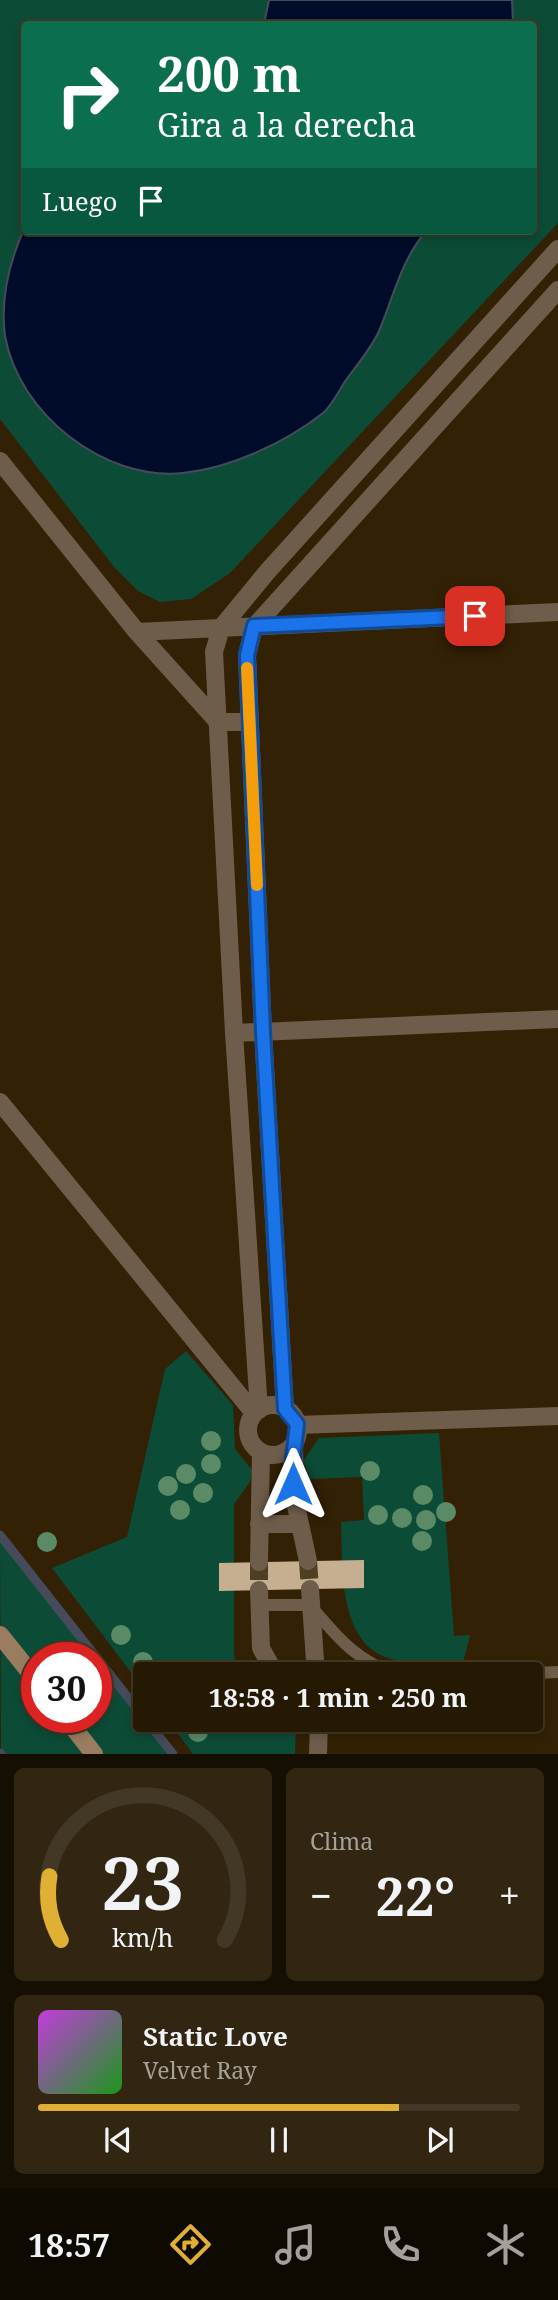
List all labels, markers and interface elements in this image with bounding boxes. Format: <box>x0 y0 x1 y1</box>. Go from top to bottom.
text: 200 m <box>157 40 301 106</box>
icon: right <box>42 49 133 140</box>
text: Gira a la derecha <box>157 103 417 146</box>
icon: arrive <box>132 182 170 220</box>
text: Luego <box>42 183 118 219</box>
pin <box>445 586 505 646</box>
icon: arrive <box>456 597 494 635</box>
position arrow <box>256 1447 330 1521</box>
speed limit sign: 30 <box>21 1642 112 1733</box>
text: 18:58 · 1 min · 250 m <box>208 1679 468 1715</box>
text: Clima <box>310 1825 373 1857</box>
text: 23 <box>102 1833 184 1932</box>
text: 22° <box>376 1860 455 1931</box>
text: − <box>310 1869 332 1921</box>
text: + <box>499 1869 520 1921</box>
text: km/h <box>112 1920 174 1954</box>
text: Static Love <box>143 2018 288 2054</box>
text: Velvet Ray <box>143 2054 257 2086</box>
icon: previous <box>99 2121 137 2159</box>
icon: pause <box>260 2121 298 2159</box>
icon: next <box>421 2121 459 2159</box>
icon: directions <box>166 2220 215 2269</box>
icon: music <box>271 2220 320 2269</box>
icon: phone <box>376 2220 425 2269</box>
icon: climate <box>481 2220 530 2269</box>
text: 18:57 <box>28 2223 110 2266</box>

